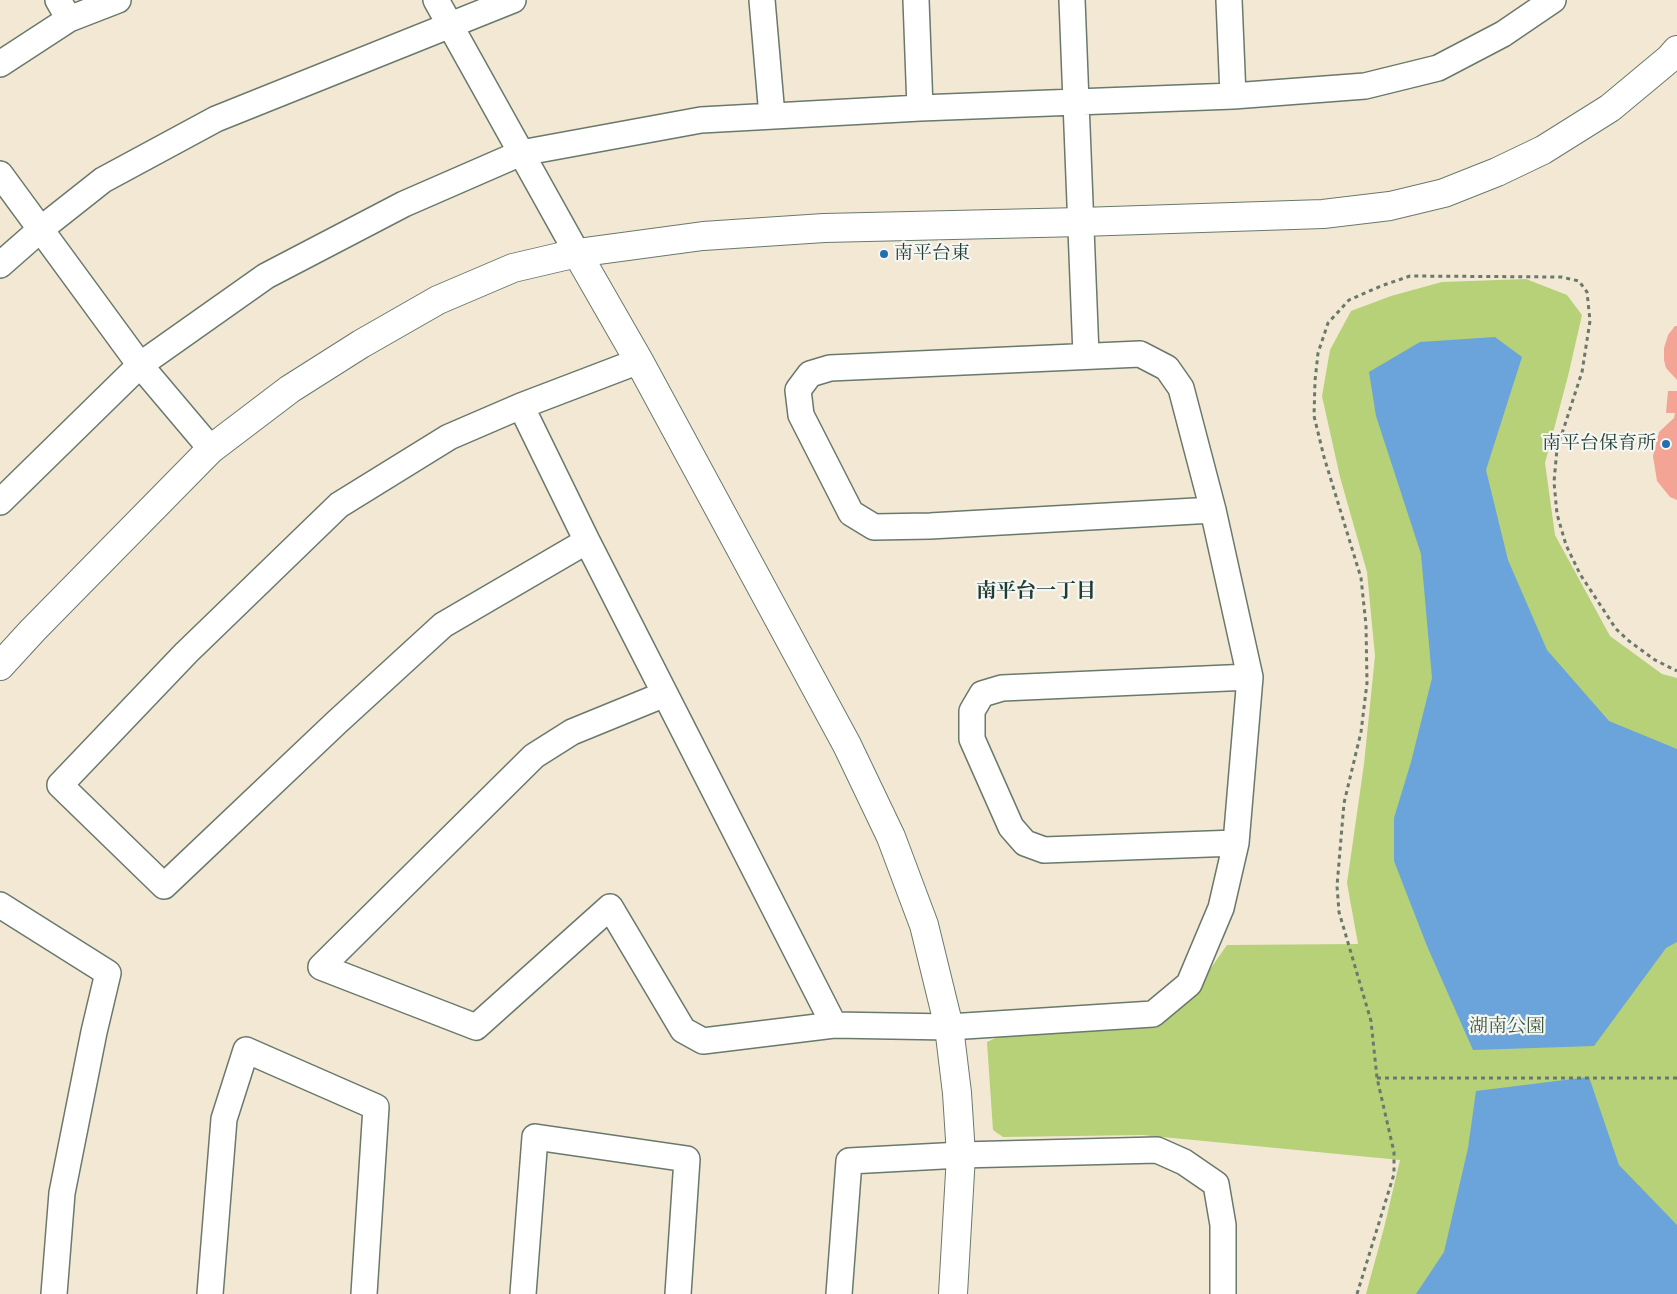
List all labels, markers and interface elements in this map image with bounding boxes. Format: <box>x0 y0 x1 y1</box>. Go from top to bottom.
place label: 南平台東 <box>894 243 970 265</box>
marker: 南平台東 <box>878 248 890 260</box>
place label: 南平台保育所 <box>1542 433 1656 455</box>
marker: 南平台保育所 <box>1660 438 1672 450</box>
district label: 南平台一丁目 <box>976 580 1096 604</box>
park label: 湖南公園 <box>1469 1016 1545 1038</box>

